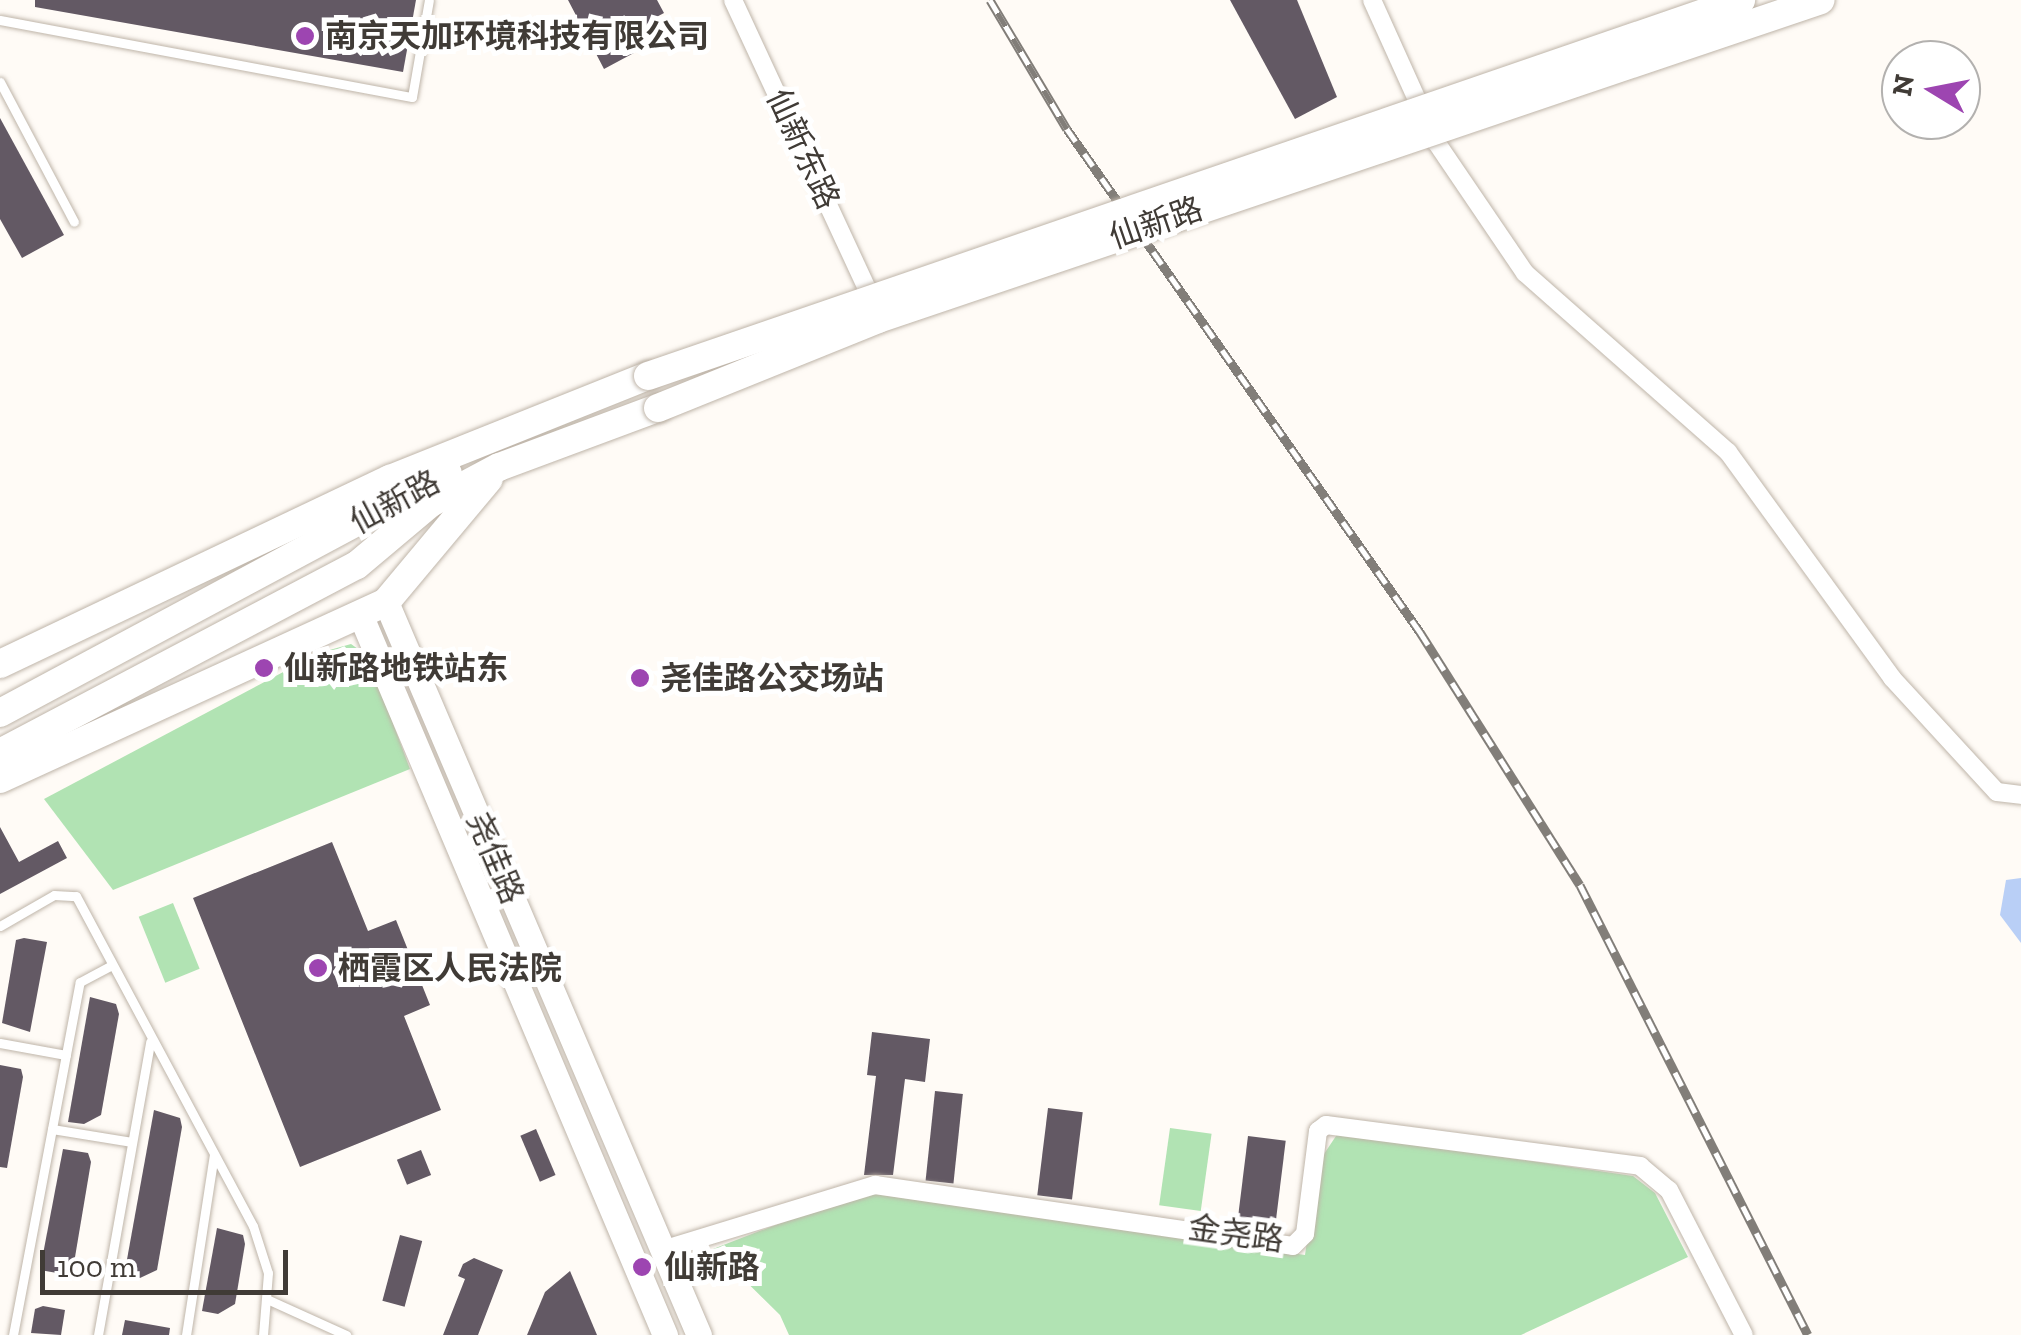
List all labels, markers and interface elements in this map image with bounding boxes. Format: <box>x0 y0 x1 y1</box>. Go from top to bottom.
place label: 南京天加环境科技有限公司 <box>325 17 709 55</box>
marker: 南京天加环境科技有限公司 <box>294 25 316 47</box>
north arrow <box>1881 40 1981 140</box>
text: N <box>1885 72 1921 98</box>
street label: 仙新东路 <box>759 83 847 215</box>
street label: 仙新路 <box>1104 189 1208 257</box>
street label: 仙新路 <box>344 463 446 541</box>
place label: 仙新路地铁站东 <box>284 649 508 687</box>
marker: 仙新路地铁站东 <box>253 657 275 679</box>
place label: 尧佳路公交场站 <box>660 659 884 697</box>
marker: 尧佳路公交场站 <box>629 667 651 689</box>
street label: 尧佳路 <box>459 806 531 910</box>
place label: 栖霞区人民法院 <box>338 949 562 987</box>
marker: 栖霞区人民法院 <box>307 957 329 979</box>
street label: 金尧路 <box>1186 1208 1286 1260</box>
scale bar <box>45 1230 292 1292</box>
place label: 仙新路 <box>664 1248 760 1286</box>
text: 100 m <box>57 1249 136 1285</box>
marker: 仙新路 <box>629 1254 655 1280</box>

